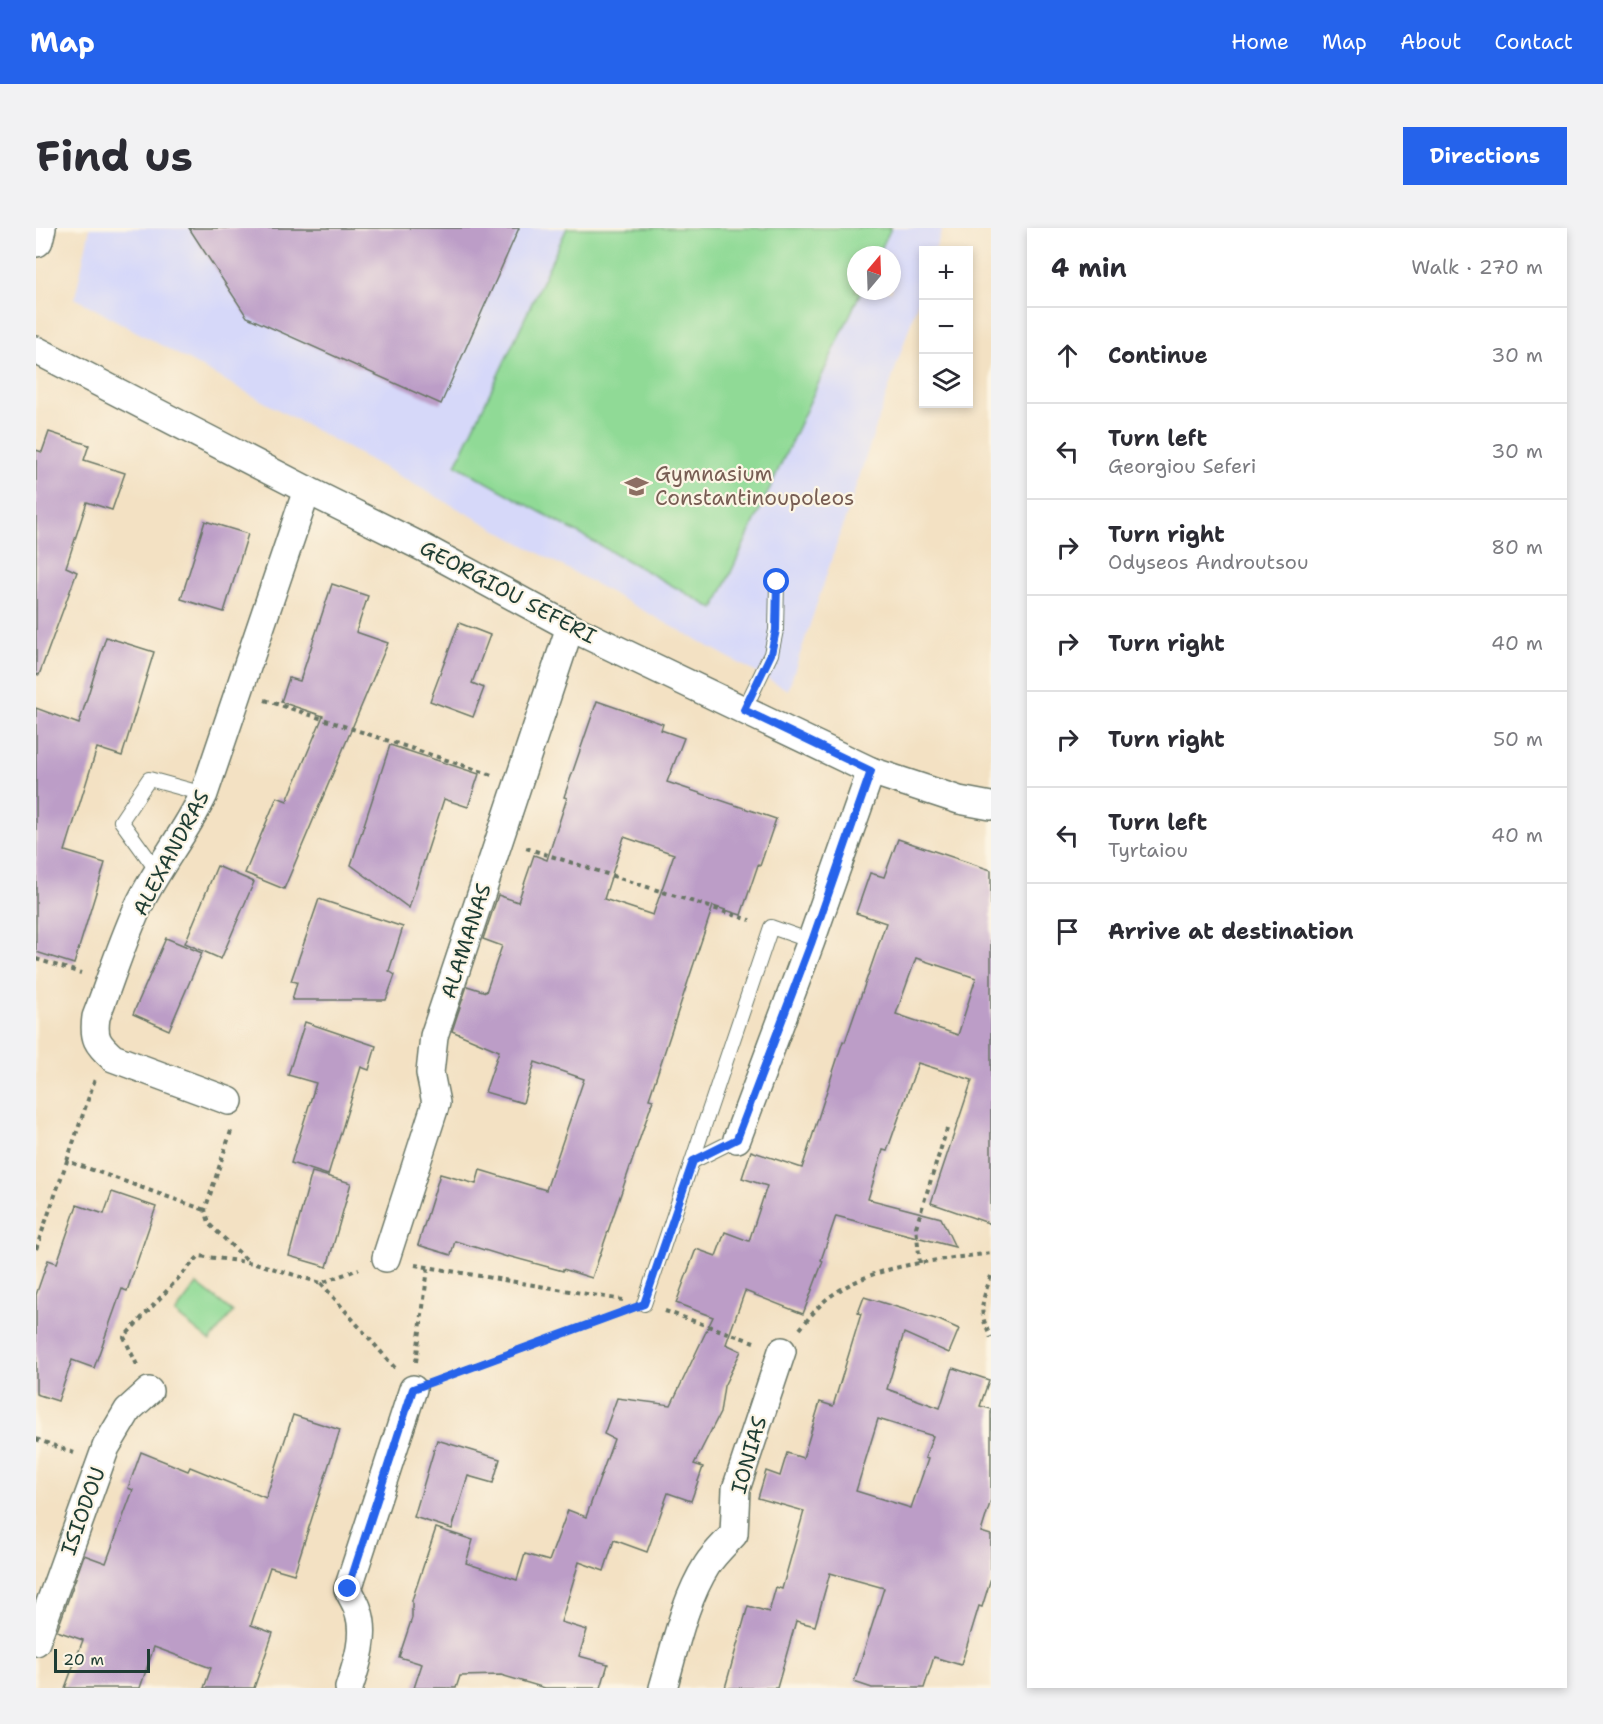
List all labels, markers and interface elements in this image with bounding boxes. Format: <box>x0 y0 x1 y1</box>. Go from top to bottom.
text: Map <box>30 23 95 61</box>
text: Home <box>1231 28 1289 56</box>
text: Map <box>1322 28 1367 56</box>
text: About <box>1400 28 1461 56</box>
text: Contact <box>1494 28 1573 56</box>
button: Directions <box>1403 127 1567 185</box>
text: Find us <box>36 128 193 184</box>
north arrow <box>847 246 901 300</box>
map controls <box>919 246 973 408</box>
button: + <box>919 246 973 300</box>
text: 4 min <box>1051 250 1127 285</box>
text: Walk · 270 m <box>1411 254 1543 280</box>
button: − <box>919 300 973 354</box>
icon: ahead <box>1051 339 1084 372</box>
text: Continue <box>1108 341 1208 370</box>
text: 30 m <box>1491 342 1543 368</box>
button: layers <box>919 354 973 408</box>
text: Turn left <box>1108 424 1207 453</box>
icon: left <box>1051 435 1084 468</box>
text: 30 m <box>1491 438 1543 464</box>
text: Georgiou Seferi <box>1108 453 1256 479</box>
place label: Gymnasium Constantinoupoleos <box>655 460 854 512</box>
school or university icon: Gymnasium Constantinoupoleos <box>624 473 650 499</box>
text: Turn right <box>1108 520 1225 549</box>
icon: right <box>1051 531 1084 564</box>
street label: GEORGIOU SEFERI <box>415 534 601 650</box>
text: 80 m <box>1491 534 1543 560</box>
text: Odyseos Androutsou <box>1108 549 1308 575</box>
route start <box>763 568 789 594</box>
icon: right <box>1051 627 1084 660</box>
text: Turn right <box>1108 629 1225 658</box>
text: 40 m <box>1491 630 1543 656</box>
icon: right <box>1051 723 1084 756</box>
text: Turn right <box>1108 725 1225 754</box>
text: 50 m <box>1493 726 1543 752</box>
street label: ALEXANDRAS <box>126 785 216 921</box>
text: Turn left <box>1108 808 1207 837</box>
icon: left <box>1051 819 1084 852</box>
text: 40 m <box>1491 822 1543 848</box>
text: Tyrtaiou <box>1108 837 1188 863</box>
street label: ALAMANAS <box>434 880 498 1002</box>
icon: arrive <box>1051 915 1084 948</box>
text: Arrive at destination <box>1108 917 1354 946</box>
street label: IONIAS <box>725 1413 773 1497</box>
street label: ISIODOU <box>54 1463 112 1559</box>
route end <box>334 1575 360 1601</box>
scale bar <box>54 1646 150 1674</box>
text: 20 m <box>63 1649 104 1670</box>

